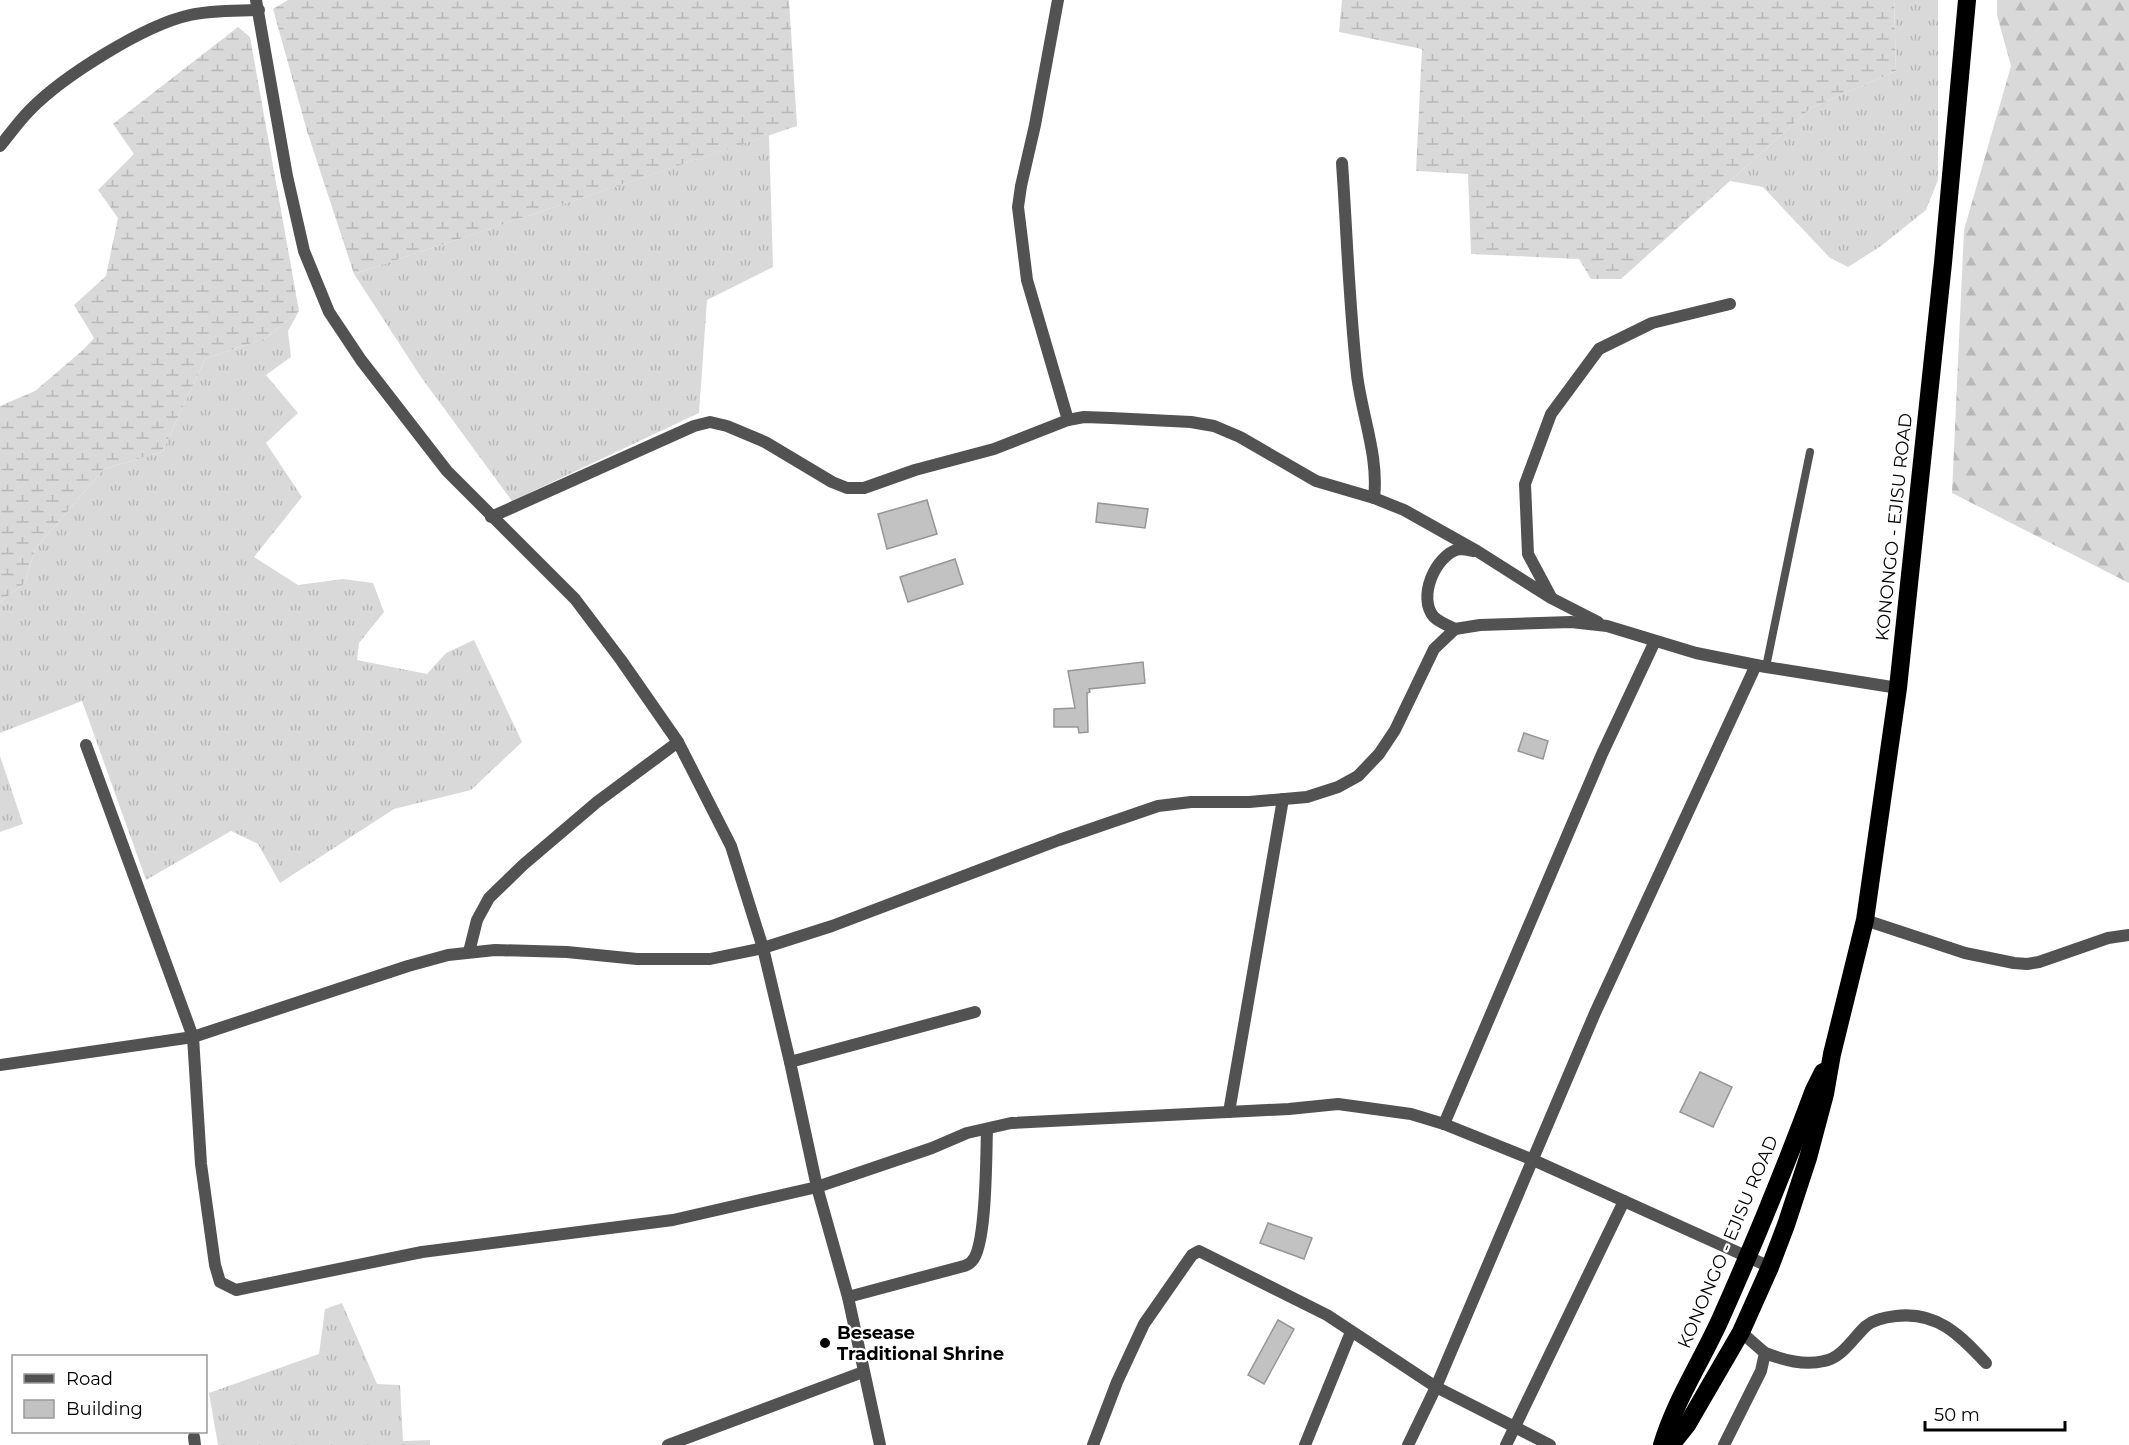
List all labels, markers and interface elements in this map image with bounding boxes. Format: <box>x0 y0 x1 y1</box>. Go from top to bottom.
street label: KONONGO - EJISU ROAD <box>1871 412 1917 642</box>
street label: KONONGO - EJISU ROAD <box>1673 1132 1783 1352</box>
place label: Besease Traditional Shrine <box>837 1322 1004 1365</box>
marker: Besease Traditional Shrine <box>818 1336 832 1350</box>
legend <box>12 1355 207 1433</box>
text: Road <box>66 1368 113 1390</box>
scale bar <box>1925 1394 2064 1432</box>
text: Building <box>66 1398 143 1420</box>
text: 50 m <box>1934 1404 1980 1426</box>

